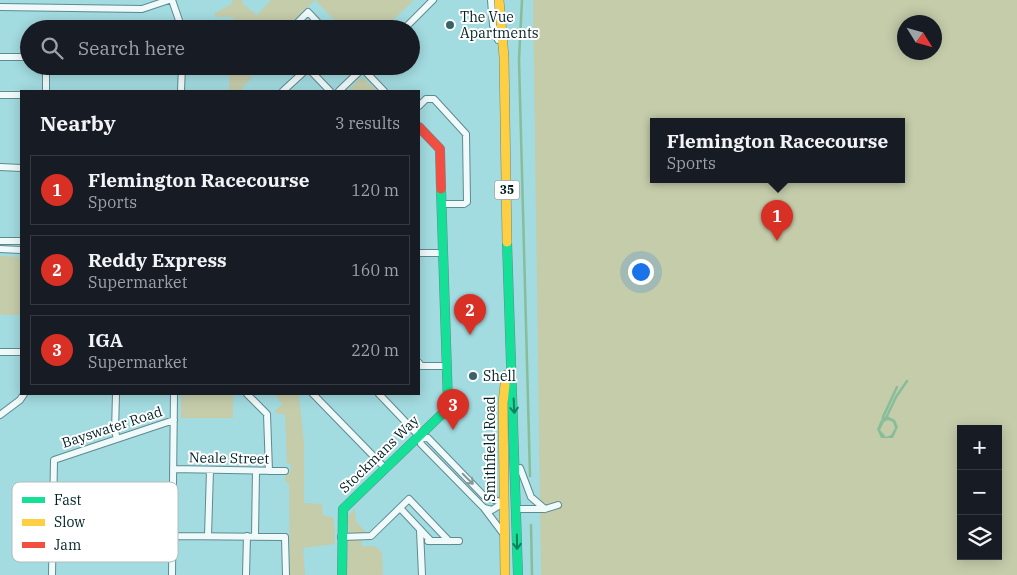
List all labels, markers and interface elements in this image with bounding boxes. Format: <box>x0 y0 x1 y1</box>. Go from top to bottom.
place label: The Vue Apartments <box>460 8 539 42</box>
north arrow <box>897 15 942 60</box>
marker: The Vue Apartments <box>444 19 456 31</box>
search box <box>20 20 420 75</box>
icon: search <box>38 34 66 62</box>
text: Search here <box>78 36 185 60</box>
text: Nearby <box>40 109 116 137</box>
text: 3 results <box>335 113 400 133</box>
popup <box>650 118 905 183</box>
text: Flemington Racecourse <box>667 129 888 153</box>
text: Sports <box>667 153 716 173</box>
text: Flemington Racecourse <box>88 168 309 192</box>
text: 1 <box>52 180 62 200</box>
text: 120 m <box>351 180 399 200</box>
road number: 35 <box>494 180 520 200</box>
text: Sports <box>88 192 137 212</box>
pin: 1 <box>761 200 793 241</box>
text: Reddy Express <box>88 248 227 272</box>
your location <box>628 259 654 285</box>
text: 2 <box>52 260 62 280</box>
text: 160 m <box>351 260 399 280</box>
text: Supermarket <box>88 272 187 292</box>
pin: 2 <box>454 294 486 335</box>
text: IGA <box>88 328 123 352</box>
text: 3 <box>52 340 62 360</box>
text: 220 m <box>351 340 399 360</box>
text: Supermarket <box>88 352 187 372</box>
place label: Shell <box>483 367 516 385</box>
marker: Shell <box>467 370 479 382</box>
pin: 3 <box>437 389 469 430</box>
street label: Smithfield Road <box>481 396 499 502</box>
one-way arrow <box>509 398 518 414</box>
street label: Bayswater Road <box>59 402 165 452</box>
street label: Stockmans Way <box>335 411 423 497</box>
map controls <box>957 425 1002 560</box>
button: + <box>957 425 1002 470</box>
street label: Neale Street <box>189 448 269 468</box>
button: − <box>957 470 1002 515</box>
one-way arrow <box>461 473 474 485</box>
legend <box>12 482 178 562</box>
text: Fast <box>54 491 82 509</box>
text: Slow <box>54 513 85 531</box>
button: layers <box>957 515 1002 560</box>
one-way arrow <box>512 534 522 550</box>
text: Jam <box>54 536 81 554</box>

